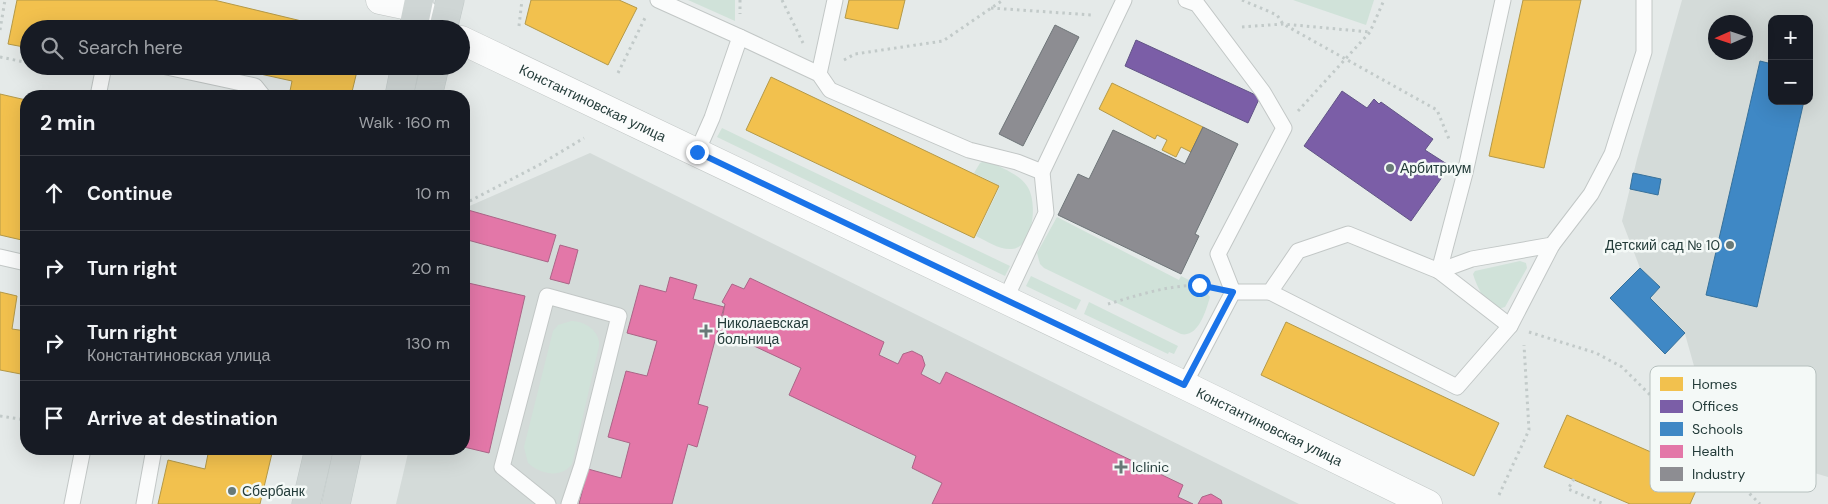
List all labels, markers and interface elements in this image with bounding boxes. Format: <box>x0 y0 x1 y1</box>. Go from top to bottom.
north arrow <box>1708 15 1753 60</box>
map controls <box>1768 15 1813 105</box>
button: + <box>1768 15 1813 60</box>
search box <box>20 20 470 75</box>
icon: search <box>38 34 66 62</box>
text: Search here <box>78 35 183 60</box>
street label: Константиновская улица <box>516 60 669 146</box>
button: − <box>1768 60 1813 105</box>
text: 2 min <box>40 109 96 137</box>
text: Walk · 160 m <box>359 112 450 133</box>
route end <box>686 141 709 164</box>
place label: Арбитриум <box>1400 159 1471 177</box>
marker: Арбитриум <box>1384 162 1396 174</box>
icon: ahead <box>40 179 68 207</box>
text: Continue <box>87 181 173 206</box>
text: 10 m <box>416 183 450 204</box>
place label: Детский сад № 10 <box>1605 236 1720 254</box>
marker: Детский сад № 10 <box>1724 239 1736 251</box>
icon: right <box>40 254 68 282</box>
text: Turn right <box>87 256 177 281</box>
text: 20 m <box>411 258 450 279</box>
route start <box>1188 274 1211 297</box>
place label: Николаевская больница <box>717 314 809 348</box>
text: Turn right <box>87 320 177 345</box>
marker: Николаевская больница <box>699 324 713 338</box>
icon: right <box>40 329 68 357</box>
text: 130 m <box>406 333 450 354</box>
text: Константиновская улица <box>87 345 270 366</box>
legend <box>1650 366 1816 492</box>
text: Homes <box>1692 375 1737 393</box>
street label: Константиновская улица <box>1193 383 1346 470</box>
text: Offices <box>1692 397 1738 415</box>
icon: arrive <box>40 404 68 432</box>
text: Arrive at destination <box>87 406 278 431</box>
text: Schools <box>1692 420 1743 438</box>
text: Health <box>1692 442 1734 460</box>
place label: Iclinic <box>1132 458 1169 476</box>
marker: Iclinic <box>1114 460 1128 474</box>
text: Industry <box>1692 465 1745 483</box>
place label: Сбербанк <box>242 482 306 500</box>
marker: Сбербанк <box>226 485 238 497</box>

